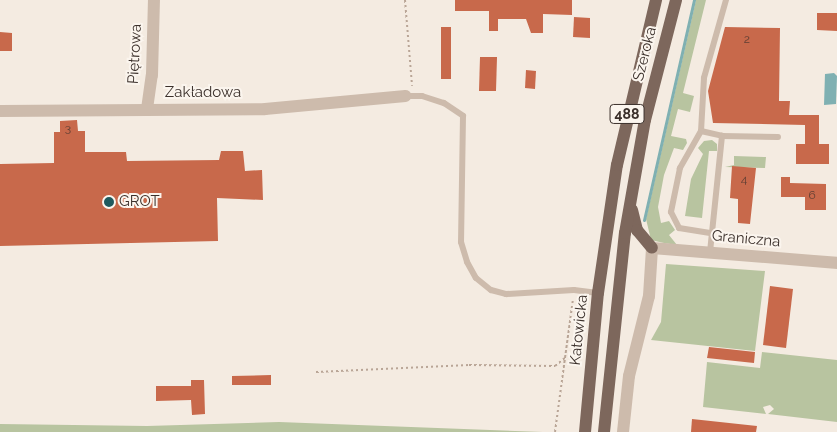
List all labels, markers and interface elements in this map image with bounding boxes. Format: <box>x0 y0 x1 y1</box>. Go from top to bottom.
street label: Piętrowa <box>124 23 146 85</box>
street label: Szeroka <box>630 25 660 83</box>
house number: 2 <box>744 33 750 47</box>
street label: Zakładowa <box>165 84 241 102</box>
road number: 488 <box>610 102 644 126</box>
house number: 3 <box>65 122 71 136</box>
house number: 4 <box>741 173 747 187</box>
house number: 6 <box>808 189 816 203</box>
place label: GROT <box>119 193 160 211</box>
marker: GROT <box>103 196 115 208</box>
street label: Graniczna <box>711 227 781 251</box>
street label: Katowicka <box>566 294 592 366</box>

